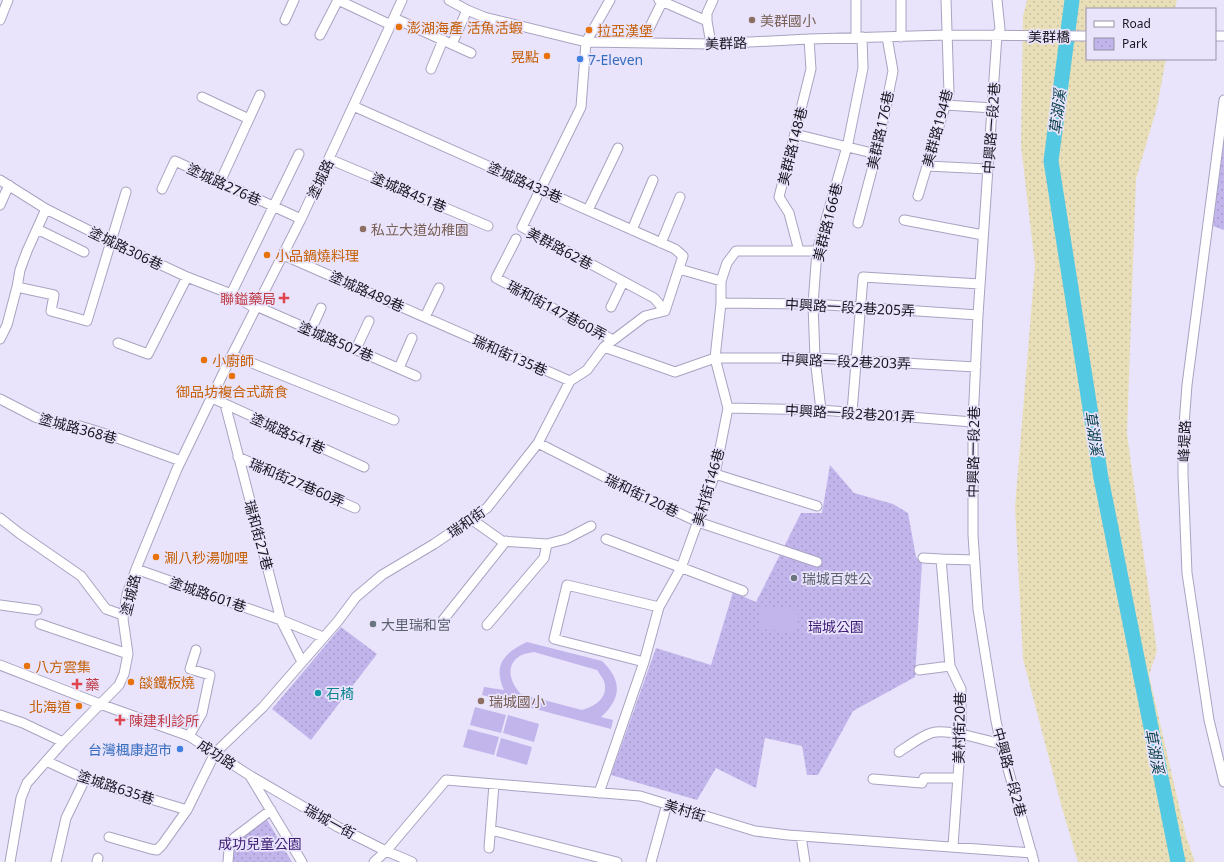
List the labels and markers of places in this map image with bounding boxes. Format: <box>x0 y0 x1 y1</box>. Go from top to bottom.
place label: 美群國小 <box>760 11 816 30</box>
marker: 美群國小 <box>747 15 757 25</box>
place label: 澎湖海產 活魚活蝦 <box>407 18 523 37</box>
place label: 拉亞漢堡 <box>597 21 653 40</box>
marker: 澎湖海產 活魚活蝦 <box>394 22 404 32</box>
marker: 拉亞漢堡 <box>584 25 594 35</box>
place label: 晃點 <box>511 47 539 66</box>
place label: 7-Eleven <box>588 50 643 69</box>
marker: 晃點 <box>542 51 552 61</box>
marker: 7-Eleven <box>575 54 585 64</box>
place label: 私立大道幼稚園 <box>371 220 469 239</box>
marker: 私立大道幼稚園 <box>358 224 368 234</box>
place label: 小品鍋燒料理 <box>275 246 359 265</box>
marker: 小品鍋燒料理 <box>262 250 272 260</box>
place label: 聯鎰藥局 <box>220 289 276 308</box>
marker: 聯鎰藥局 <box>279 293 289 303</box>
place label: 小廚師 <box>212 351 254 370</box>
marker: 小廚師 <box>199 355 209 365</box>
marker: 御品坊複合式蔬食 <box>227 371 237 381</box>
place label: 御品坊複合式蔬食 <box>176 382 288 401</box>
place label: 涮八秒湯咖哩 <box>164 548 248 567</box>
marker: 涮八秒湯咖哩 <box>151 552 161 562</box>
place label: 瑞城百姓公 <box>802 569 872 588</box>
marker: 瑞城百姓公 <box>789 573 799 583</box>
place label: 大里瑞和宮 <box>381 615 451 634</box>
marker: 大里瑞和宮 <box>368 619 378 629</box>
place label: 八方雲集 <box>35 657 91 676</box>
marker: 八方雲集 <box>22 661 32 671</box>
place label: 燄鐵板燒 <box>139 673 195 692</box>
place label: 藥 <box>85 675 99 694</box>
marker: 燄鐵板燒 <box>126 677 136 687</box>
marker: 藥 <box>72 679 82 689</box>
place label: 石椅 <box>326 684 354 703</box>
marker: 石椅 <box>313 688 323 698</box>
place label: 瑞城國小 <box>489 692 545 711</box>
marker: 瑞城國小 <box>476 696 486 706</box>
place label: 北海道 <box>29 697 71 716</box>
marker: 北海道 <box>74 701 84 711</box>
place label: 陳建利診所 <box>129 711 199 730</box>
marker: 陳建利診所 <box>114 714 126 726</box>
place label: 台灣楓康超市 <box>88 740 172 759</box>
marker: 台灣楓康超市 <box>175 744 185 754</box>

